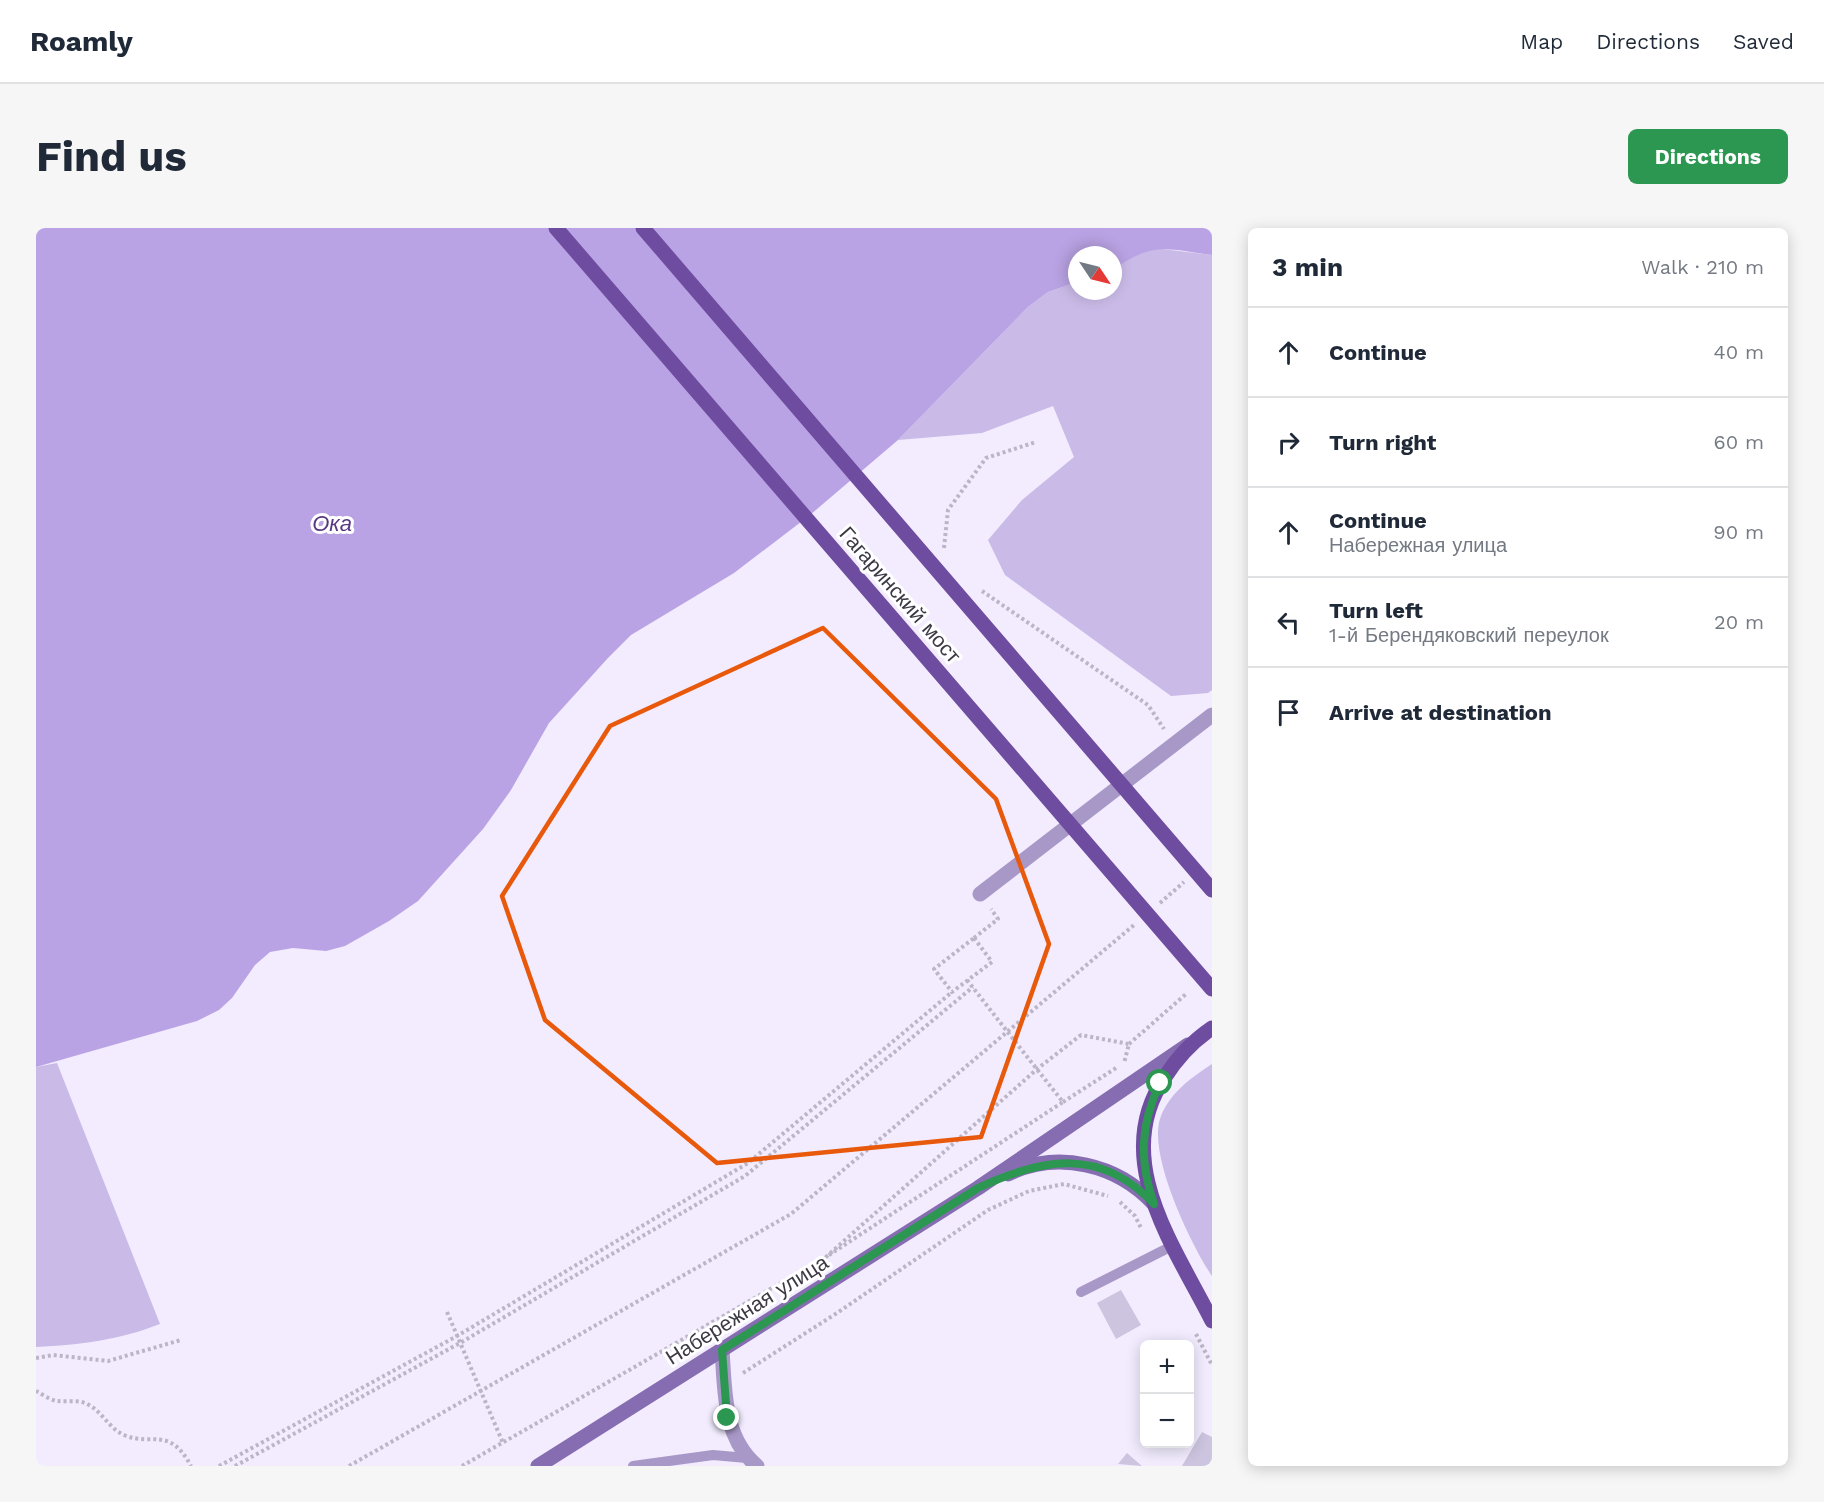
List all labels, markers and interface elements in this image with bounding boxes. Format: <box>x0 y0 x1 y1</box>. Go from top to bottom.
text: Roamly <box>30 25 133 58</box>
text: Map <box>1520 29 1563 54</box>
text: Directions <box>1596 29 1700 54</box>
text: Saved <box>1733 29 1794 54</box>
button: Directions <box>1628 129 1788 184</box>
text: Find us <box>36 132 187 181</box>
north arrow <box>1068 246 1122 300</box>
text: 3 min <box>1272 252 1343 282</box>
text: Walk · 210 m <box>1641 255 1764 279</box>
icon: ahead <box>1272 336 1305 369</box>
text: Continue <box>1329 340 1427 365</box>
text: 40 m <box>1713 340 1764 364</box>
icon: right <box>1272 426 1305 459</box>
text: Turn right <box>1329 430 1436 455</box>
text: 60 m <box>1714 430 1764 454</box>
text: Continue <box>1329 508 1427 533</box>
water label: Ока <box>312 511 352 536</box>
icon: ahead <box>1272 516 1305 549</box>
text: 90 m <box>1713 520 1764 544</box>
street label: Гагаринский мост <box>834 521 967 668</box>
text: Набережная улица <box>1329 533 1507 557</box>
text: Turn left <box>1329 598 1423 623</box>
icon: left <box>1272 606 1305 639</box>
text: 20 m <box>1714 610 1764 634</box>
text: 1-й Берендяковский переулок <box>1329 623 1609 647</box>
icon: arrive <box>1272 696 1305 729</box>
text: Arrive at destination <box>1329 700 1552 725</box>
route start <box>1146 1069 1172 1095</box>
street label: Набережная улица <box>661 1249 833 1370</box>
map controls <box>1140 1340 1194 1448</box>
button: + <box>1140 1340 1194 1394</box>
button: − <box>1140 1394 1194 1448</box>
route end <box>713 1404 739 1430</box>

